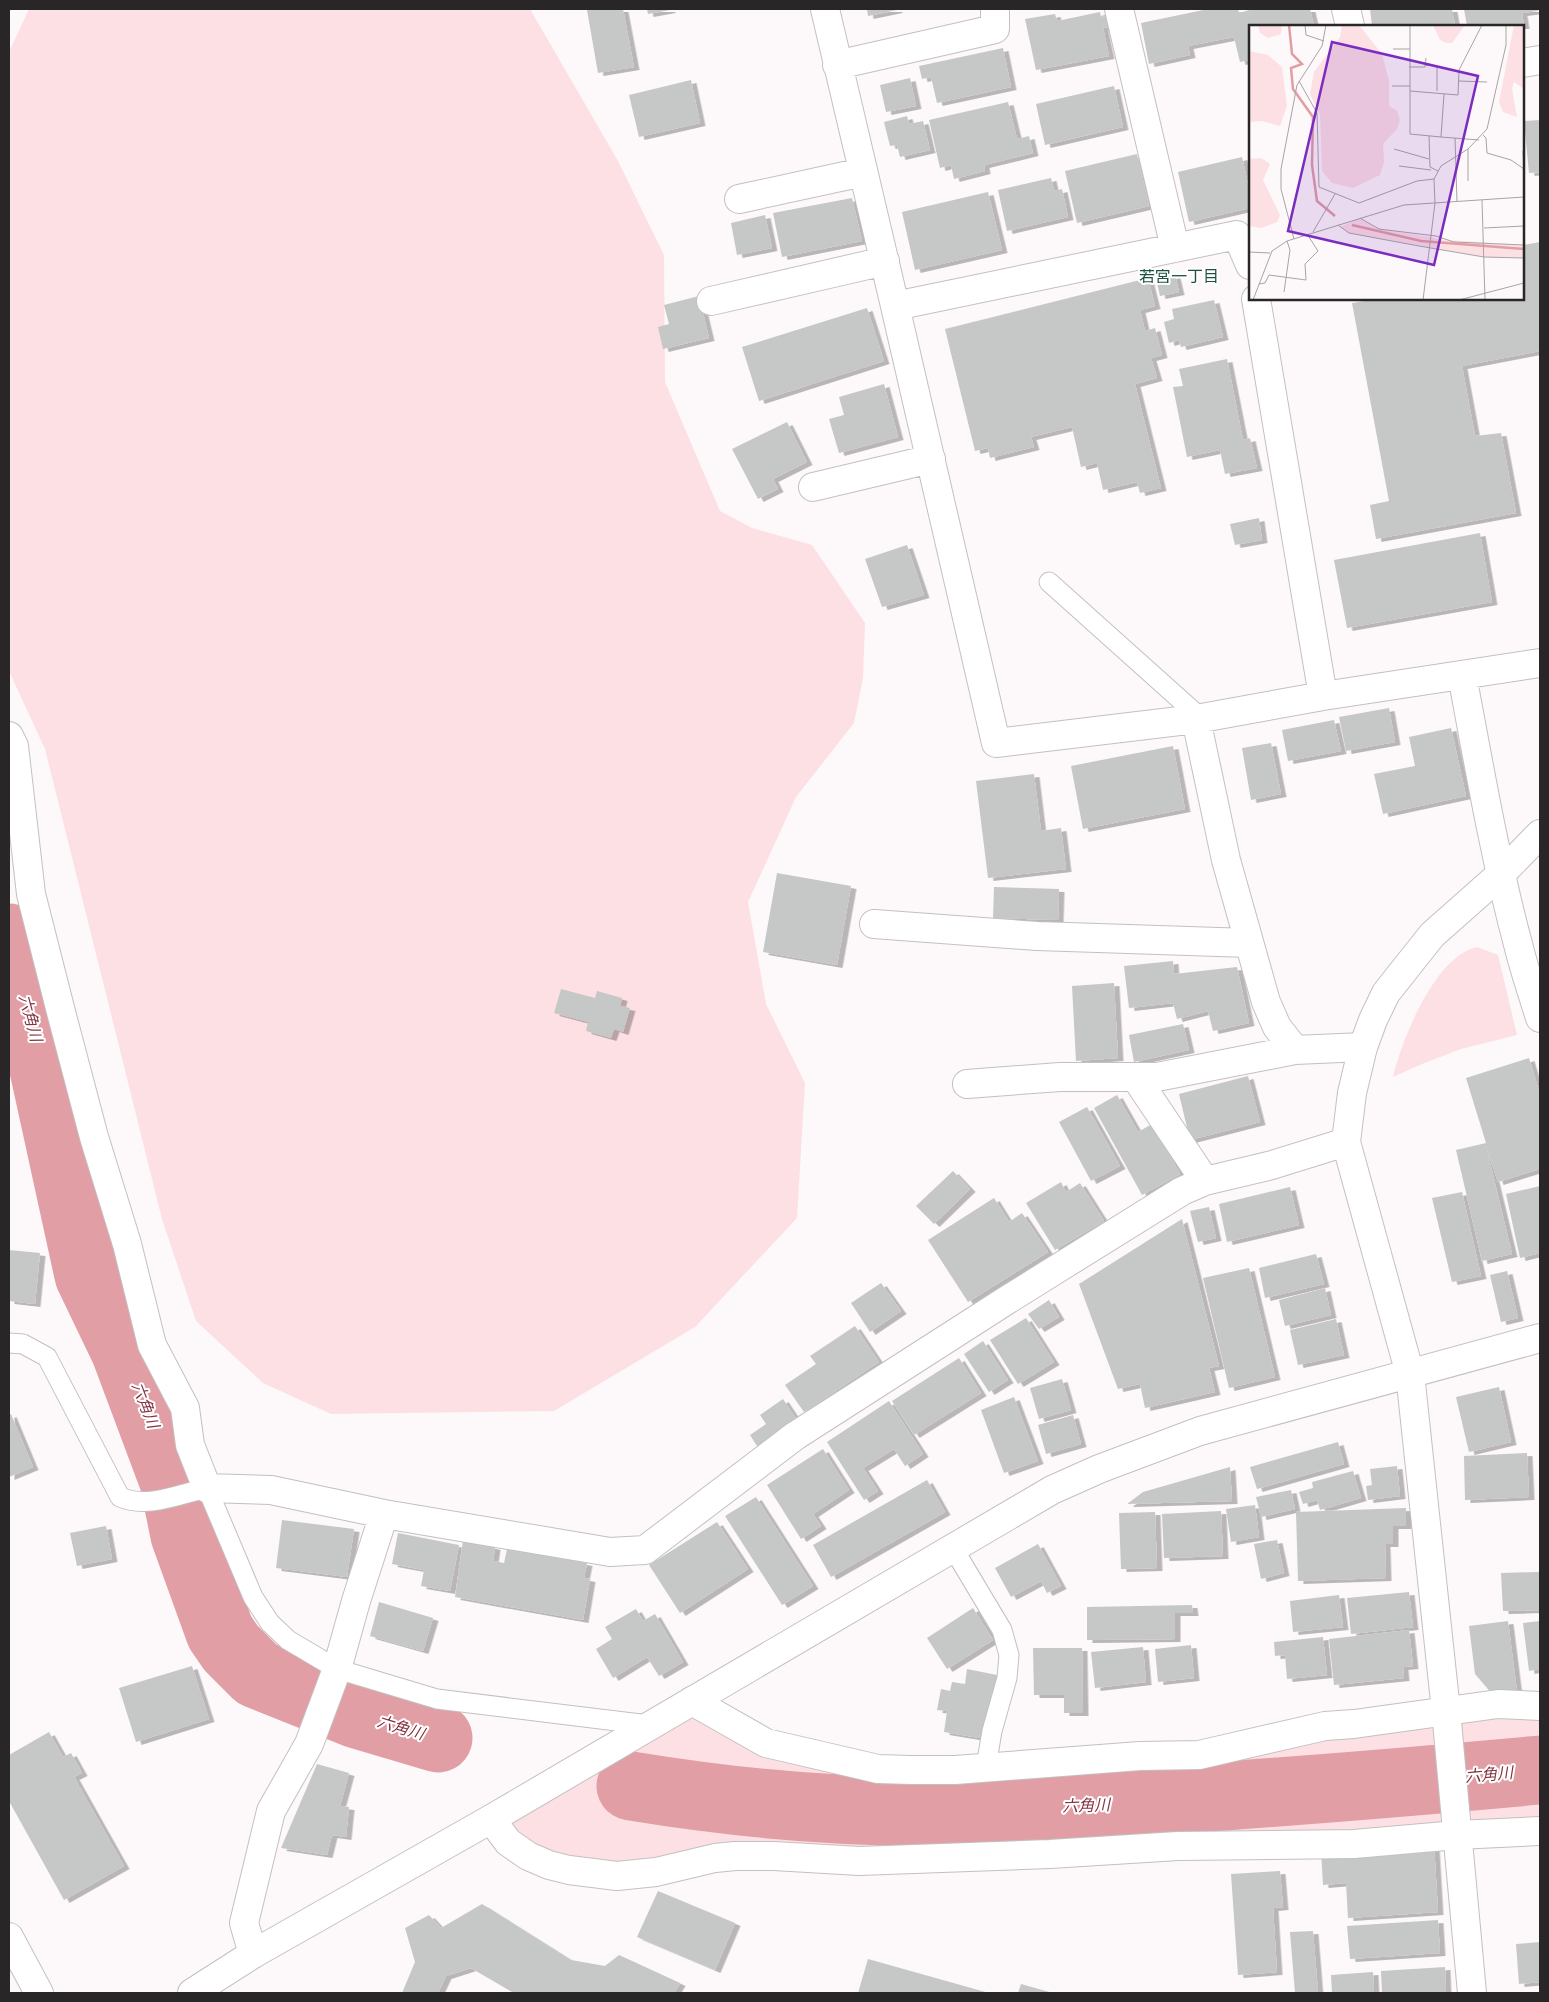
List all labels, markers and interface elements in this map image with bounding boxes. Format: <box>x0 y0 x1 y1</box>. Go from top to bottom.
inset map <box>1249 25 1524 300</box>
district label: 若宮一丁目 <box>1139 266 1219 286</box>
water label: 六角川 <box>15 992 47 1046</box>
water label: 六角川 <box>128 1379 165 1433</box>
water label: 六角川 <box>375 1710 429 1744</box>
water label: 六角川 <box>1464 1762 1516 1786</box>
water label: 六角川 <box>1062 1794 1112 1816</box>

